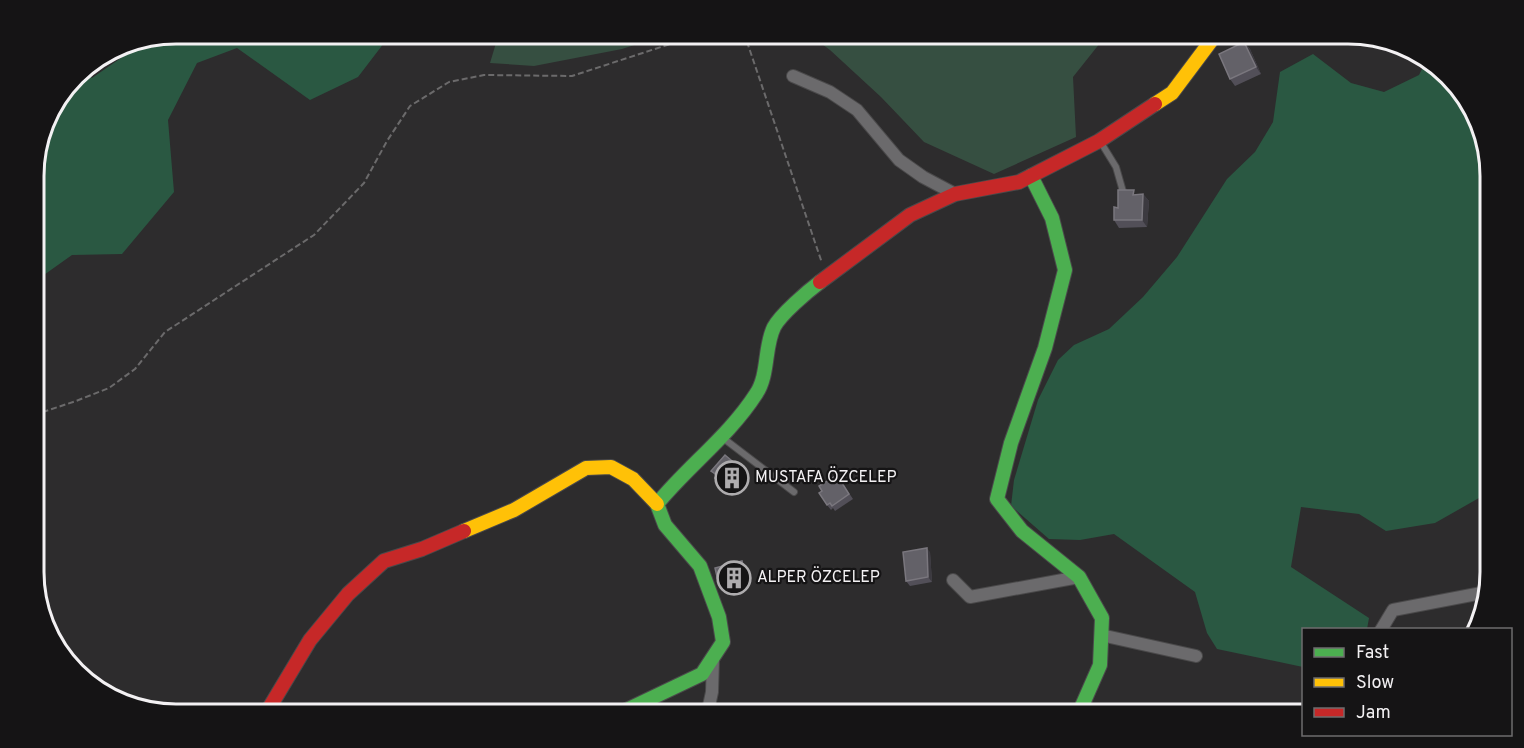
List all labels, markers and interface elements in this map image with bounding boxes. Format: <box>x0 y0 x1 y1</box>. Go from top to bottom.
building icon: MUSTAFA ÖZCELEP <box>714 460 750 496</box>
place label: MUSTAFA ÖZCELEP <box>755 466 896 488</box>
building icon: ALPER ÖZCELEP <box>716 560 752 596</box>
place label: ALPER ÖZCELEP <box>757 566 880 588</box>
legend <box>1302 628 1512 736</box>
text: Fast <box>1356 642 1389 665</box>
text: Slow <box>1356 672 1394 695</box>
text: Jam <box>1356 702 1391 725</box>

